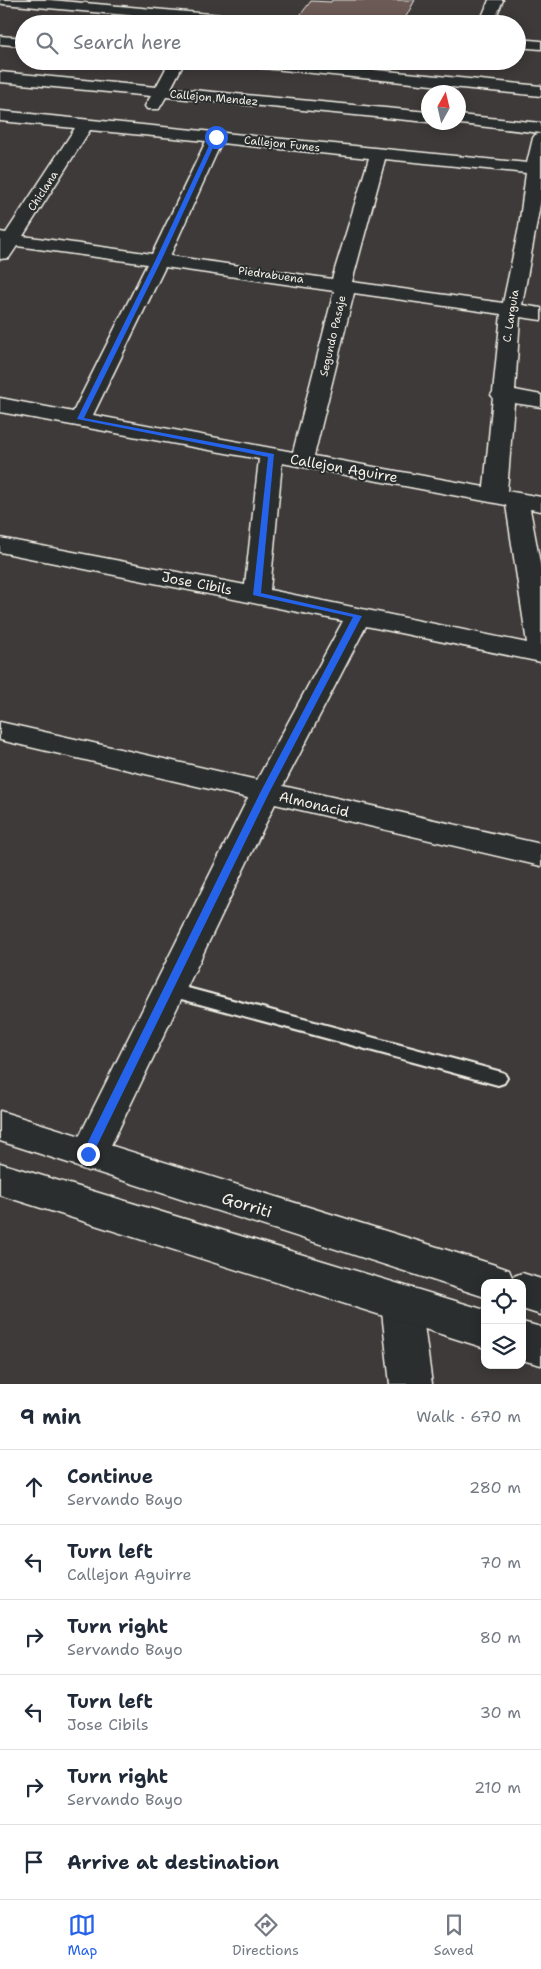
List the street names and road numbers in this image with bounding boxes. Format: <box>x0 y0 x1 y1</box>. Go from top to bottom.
street label: Callejon Mendez <box>169 87 259 109</box>
street label: Callejon Funes <box>243 133 321 155</box>
street label: Chiclana <box>24 168 62 214</box>
street label: Piedrabuena <box>237 263 305 287</box>
street label: C. Larguia <box>499 288 523 343</box>
street label: Segundo Pasaje <box>316 294 350 378</box>
street label: Callejon Aguirre <box>289 450 399 486</box>
street label: Jose Cibils <box>160 567 234 599</box>
street label: Almonacid <box>277 787 351 821</box>
street label: Gorriti <box>219 1187 275 1223</box>

